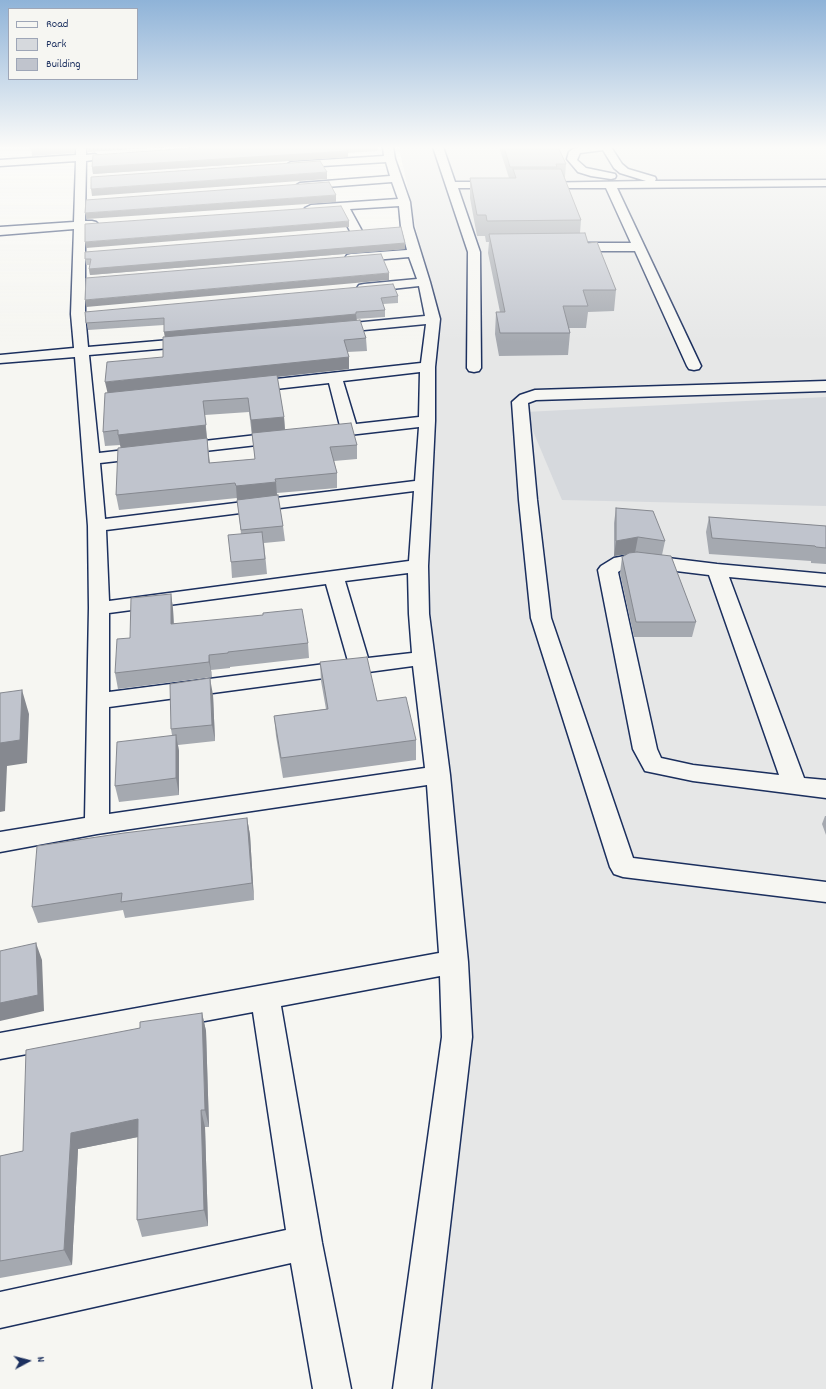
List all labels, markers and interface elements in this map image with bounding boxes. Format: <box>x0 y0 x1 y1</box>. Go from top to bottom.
legend <box>8 8 138 80</box>
text: Road <box>46 16 68 33</box>
text: Park <box>46 36 66 53</box>
text: Building <box>46 56 81 73</box>
north arrow <box>8 1341 48 1381</box>
text: N <box>32 1356 48 1363</box>

